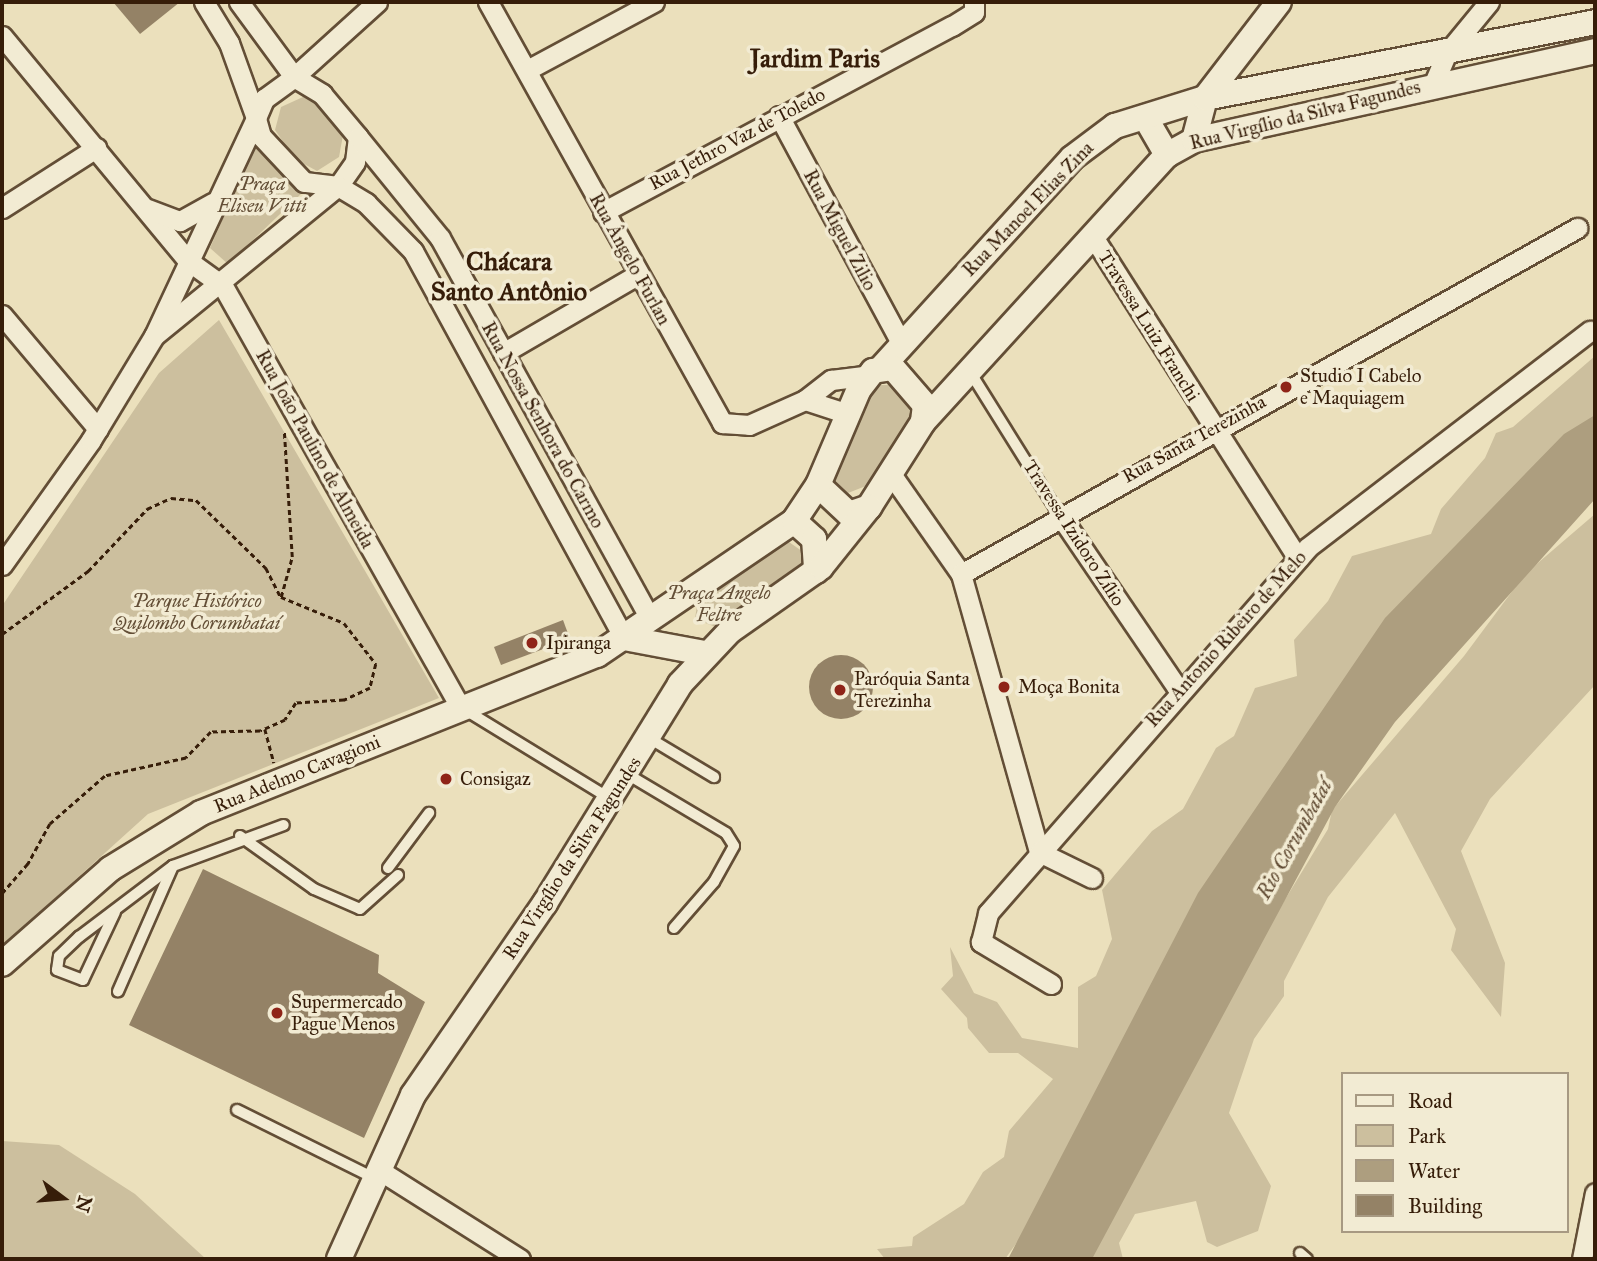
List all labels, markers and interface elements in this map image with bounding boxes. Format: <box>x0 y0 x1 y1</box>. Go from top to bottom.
district label: Jardim Paris <box>750 43 880 75</box>
street label: Rua Virgílio da Silva Fagundes <box>1187 75 1423 155</box>
street label: Rua Jethro Vaz de Toledo <box>645 83 829 195</box>
street label: Rua Manoel Elias Zina <box>958 137 1098 281</box>
street label: Rua Miguel Zilio <box>799 166 881 294</box>
park label: Praça Eliseu Vitti <box>217 173 307 217</box>
street label: Rua Ângelo Furlan <box>584 189 676 329</box>
district label: Chácara Santo Antônio <box>431 246 587 308</box>
street label: Travessa Luiz Franchi <box>1093 246 1205 406</box>
street label: Rua Nossa Senhora do Carmo <box>477 318 609 532</box>
street label: Rua João Paulino de Almeida <box>251 346 379 552</box>
place label: Studio I Cabelo e Maquiagem <box>1300 365 1421 409</box>
marker: Studio I Cabelo e Maquiagem <box>1278 379 1294 395</box>
street label: Rua Santa Terezinha <box>1118 390 1270 488</box>
street label: Travessa Izidoro Zílio <box>1018 456 1130 610</box>
street label: Rua Antonio Ribeiro de Melo <box>1141 546 1311 732</box>
park label: Praça Angelo Feltre <box>667 582 771 626</box>
park label: Parque Histórico Quilombo Corumbataí <box>114 590 280 634</box>
place label: Ipiranga <box>546 632 611 654</box>
marker: Ipiranga <box>524 635 540 651</box>
place label: Paróquia Santa Terezinha <box>854 668 970 712</box>
place label: Moça Bonita <box>1018 676 1120 698</box>
marker: Moça Bonita <box>996 679 1012 695</box>
marker: Paróquia Santa Terezinha <box>832 682 848 698</box>
street label: Rua Adelmo Cavagioni <box>210 730 384 818</box>
street label: Rua Virgílio da Silva Fagundes <box>498 752 646 964</box>
place label: Consigaz <box>460 768 531 790</box>
marker: Consigaz <box>438 771 454 787</box>
water label: Rio Corumbataí <box>1251 775 1337 903</box>
place label: Supermercado Pague Menos <box>291 991 403 1035</box>
marker: Supermercado Pague Menos <box>269 1005 285 1021</box>
legend <box>1342 1072 1569 1233</box>
text: Road <box>1408 1088 1453 1114</box>
text: Park <box>1408 1123 1446 1149</box>
text: Water <box>1408 1158 1460 1184</box>
north arrow <box>28 1163 98 1233</box>
text: N <box>70 1193 97 1215</box>
text: Building <box>1408 1193 1482 1219</box>

